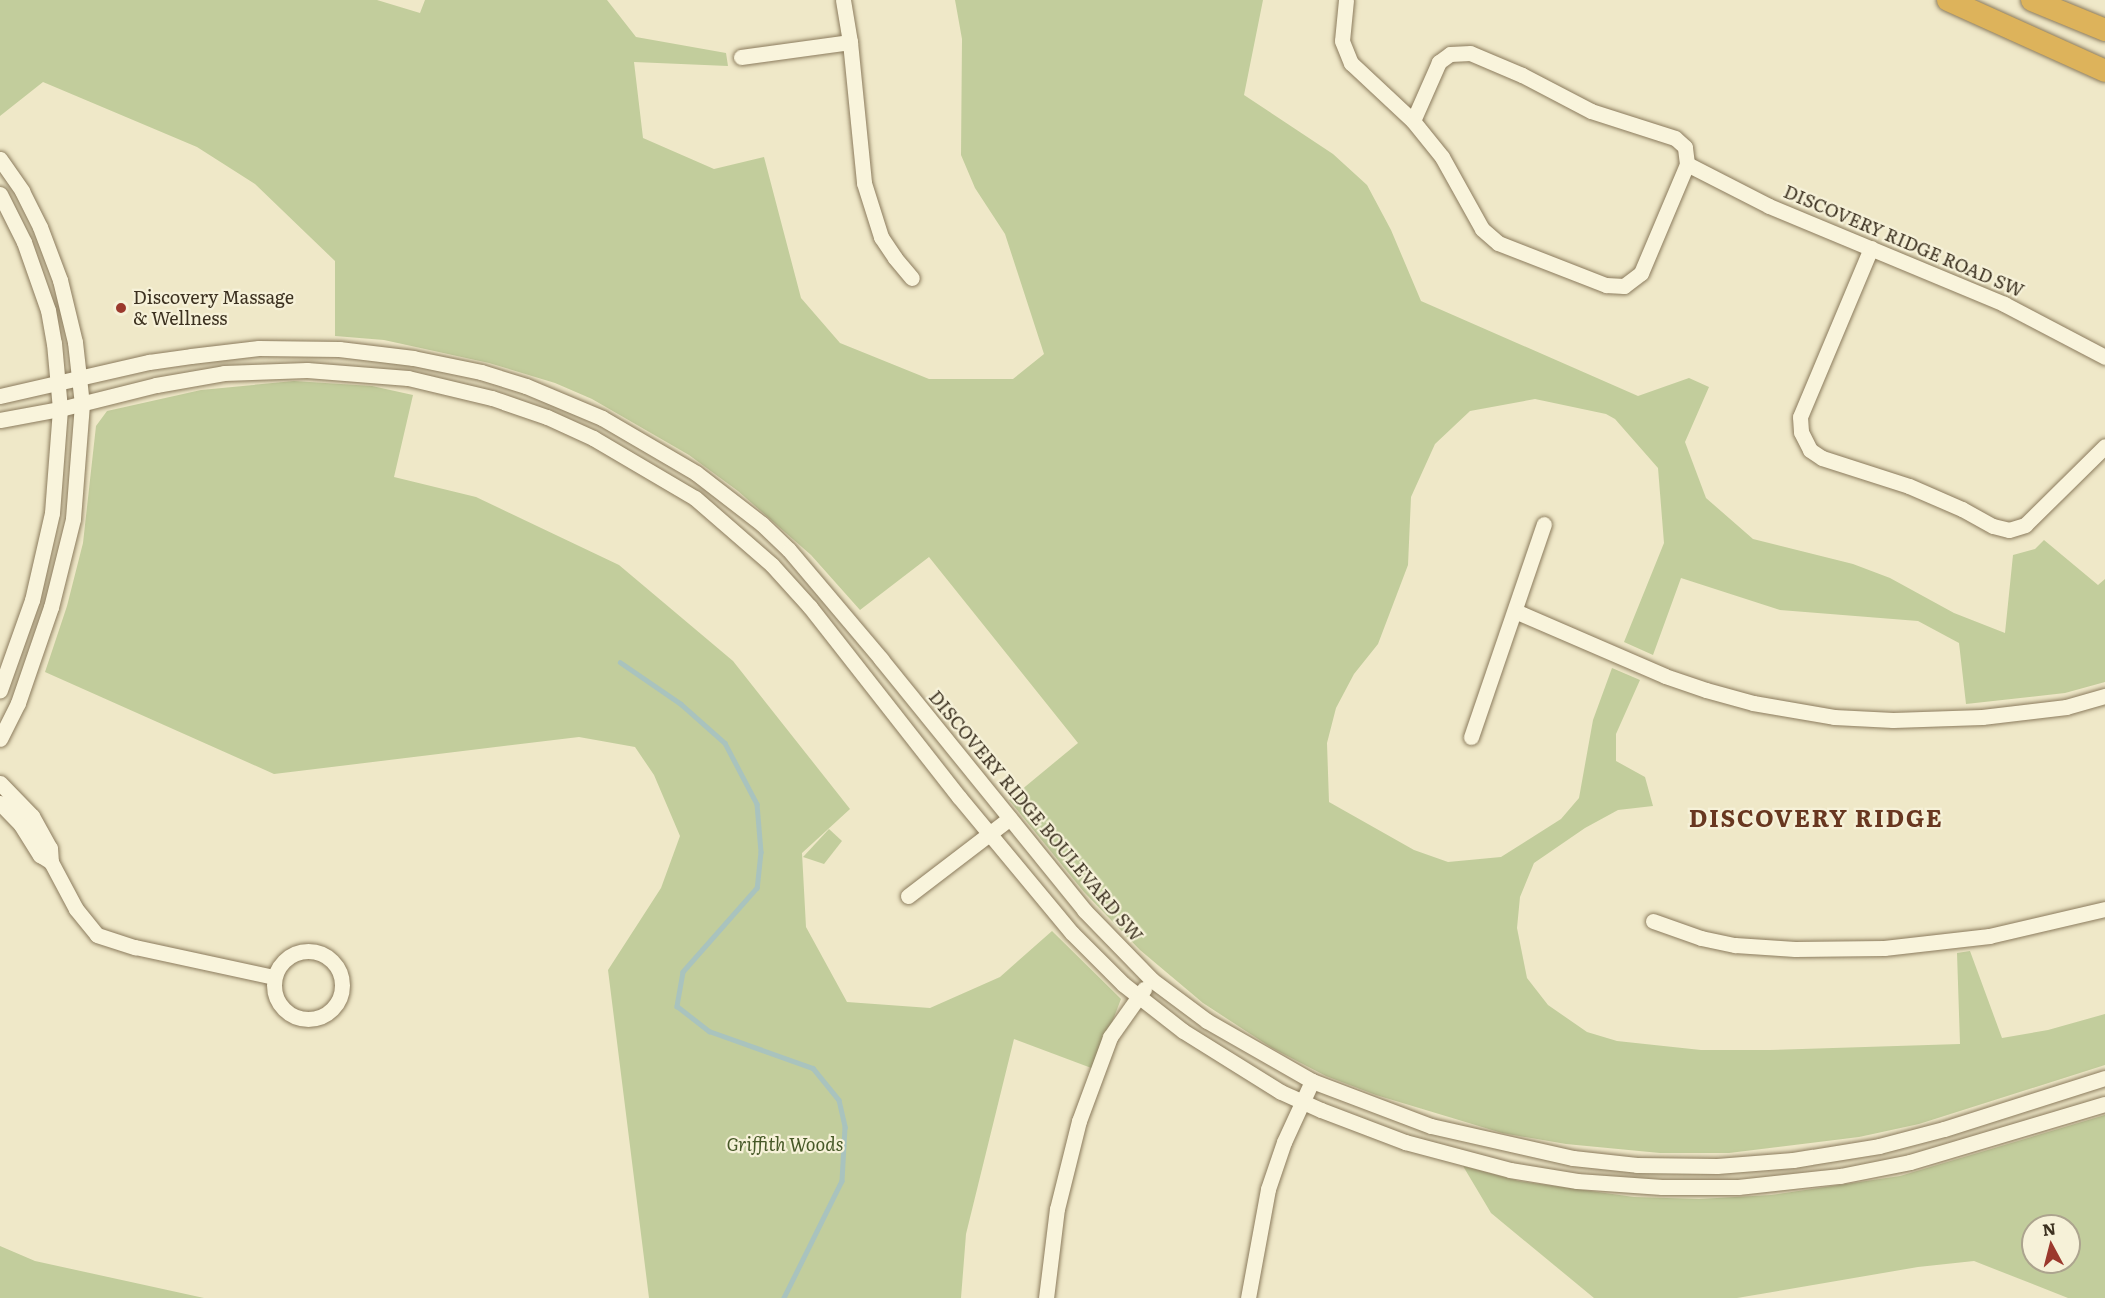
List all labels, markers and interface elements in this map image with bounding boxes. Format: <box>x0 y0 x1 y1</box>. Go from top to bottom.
street label: DISCOVERY RIDGE ROAD SW <box>1781 180 2027 302</box>
place label: Discovery Massage & Wellness <box>133 287 294 330</box>
marker: Discovery Massage & Wellness <box>114 301 128 315</box>
street label: DISCOVERY RIDGE BOULEVARD SW <box>925 686 1147 946</box>
district label: DISCOVERY RIDGE <box>1689 803 1943 831</box>
park label: Griffith Woods <box>727 1133 843 1155</box>
north arrow <box>2021 1214 2081 1274</box>
text: N <box>2041 1215 2057 1241</box>

